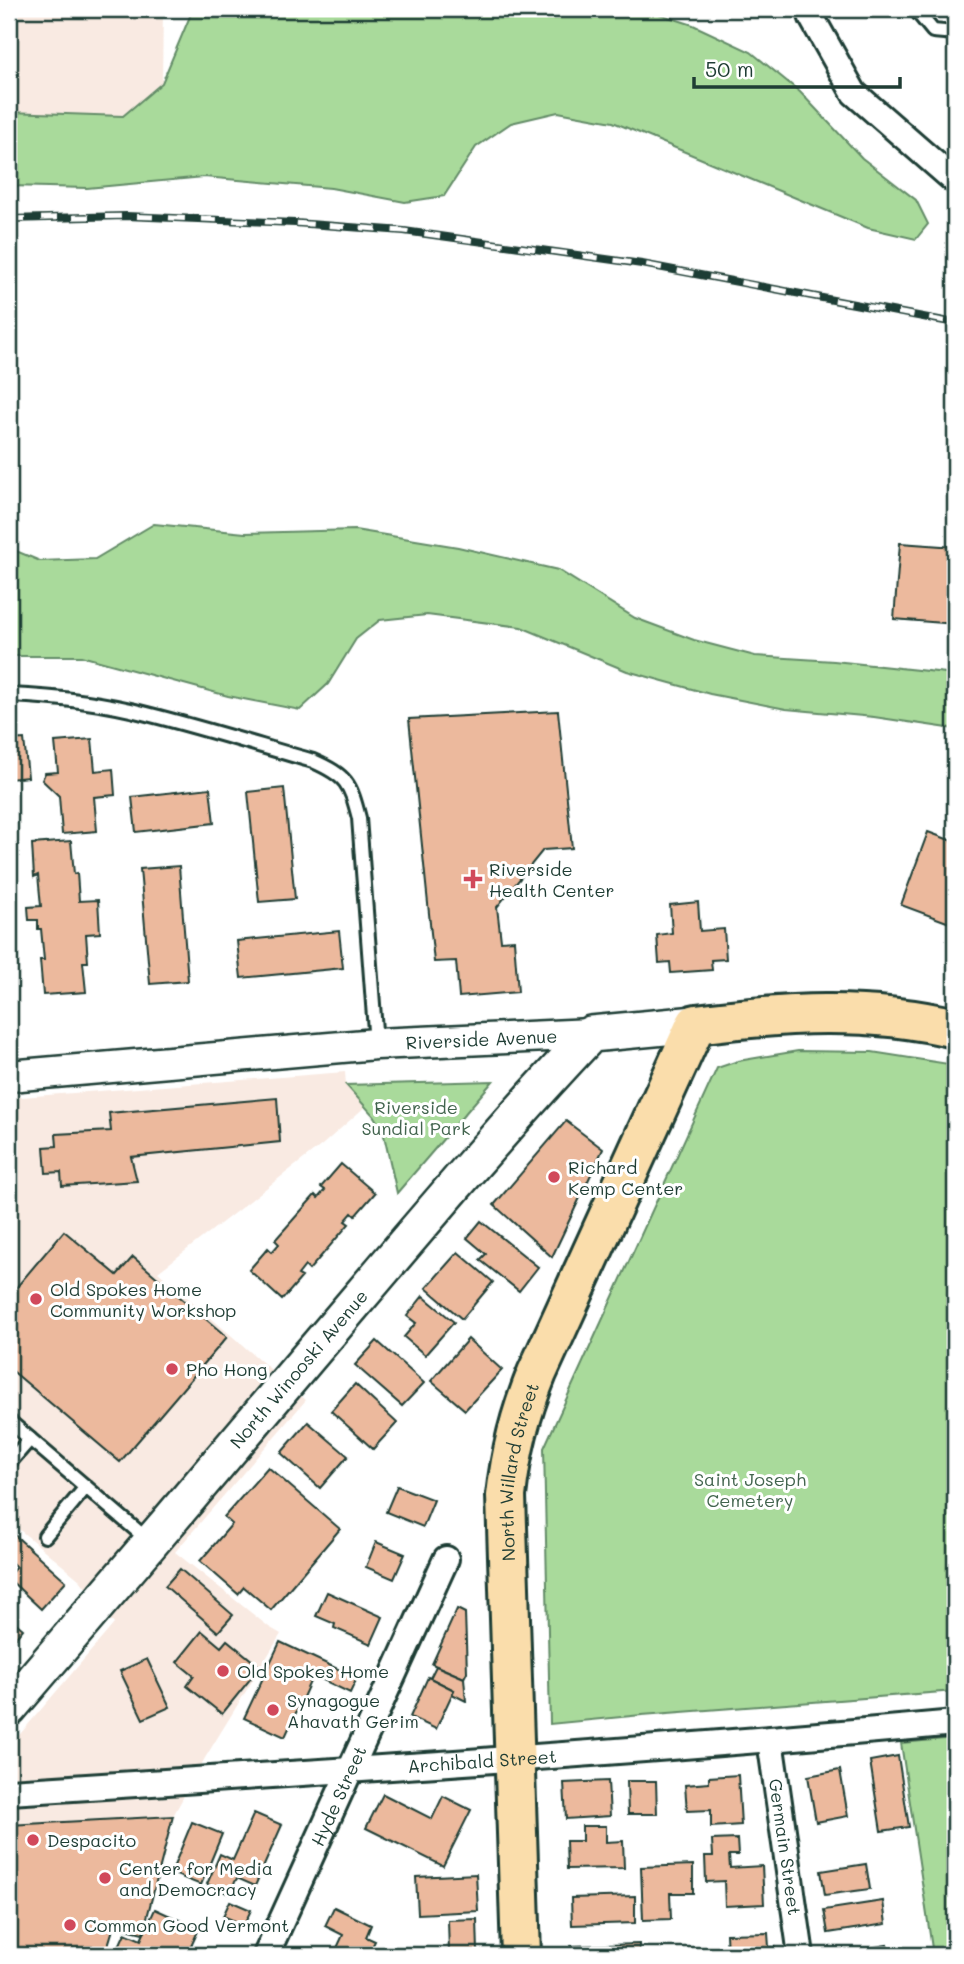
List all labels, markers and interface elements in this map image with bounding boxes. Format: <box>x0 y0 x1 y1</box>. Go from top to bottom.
scale bar <box>694 46 901 90</box>
text: 50 m <box>705 55 754 82</box>
place label: Riverside Health Center <box>489 857 615 902</box>
marker: Riverside Health Center <box>463 869 483 889</box>
street label: Riverside Avenue <box>405 1024 558 1055</box>
park label: Riverside Sundial Park <box>361 1095 471 1140</box>
place label: Richard Kemp Center <box>568 1155 683 1200</box>
marker: Richard Kemp Center <box>546 1169 562 1185</box>
place label: Old Spokes Home Community Workshop <box>50 1277 236 1322</box>
street label: North Winooski Avenue <box>224 1284 373 1453</box>
marker: Old Spokes Home Community Workshop <box>28 1291 44 1307</box>
place label: Pho Hong <box>186 1357 268 1381</box>
marker: Pho Hong <box>164 1361 180 1377</box>
street label: North Willard Street <box>494 1379 544 1562</box>
park label: Saint Joseph Cemetery <box>694 1467 806 1512</box>
place label: Old Spokes Home <box>237 1659 389 1683</box>
marker: Old Spokes Home <box>215 1663 231 1679</box>
place label: Synagogue Ahavath Gerim <box>287 1688 419 1733</box>
marker: Synagogue Ahavath Gerim <box>265 1702 281 1718</box>
street label: Hyde Street <box>305 1742 372 1850</box>
street label: Archibald Street <box>407 1744 557 1778</box>
street label: Germain Street <box>764 1777 807 1917</box>
place label: Despacito <box>47 1828 137 1852</box>
marker: Despacito <box>25 1832 41 1848</box>
place label: Center for Media and Democracy <box>119 1856 273 1901</box>
marker: Center for Media and Democracy <box>97 1870 113 1886</box>
place label: Common Good Vermont <box>84 1913 289 1937</box>
marker: Common Good Vermont <box>62 1917 78 1933</box>

